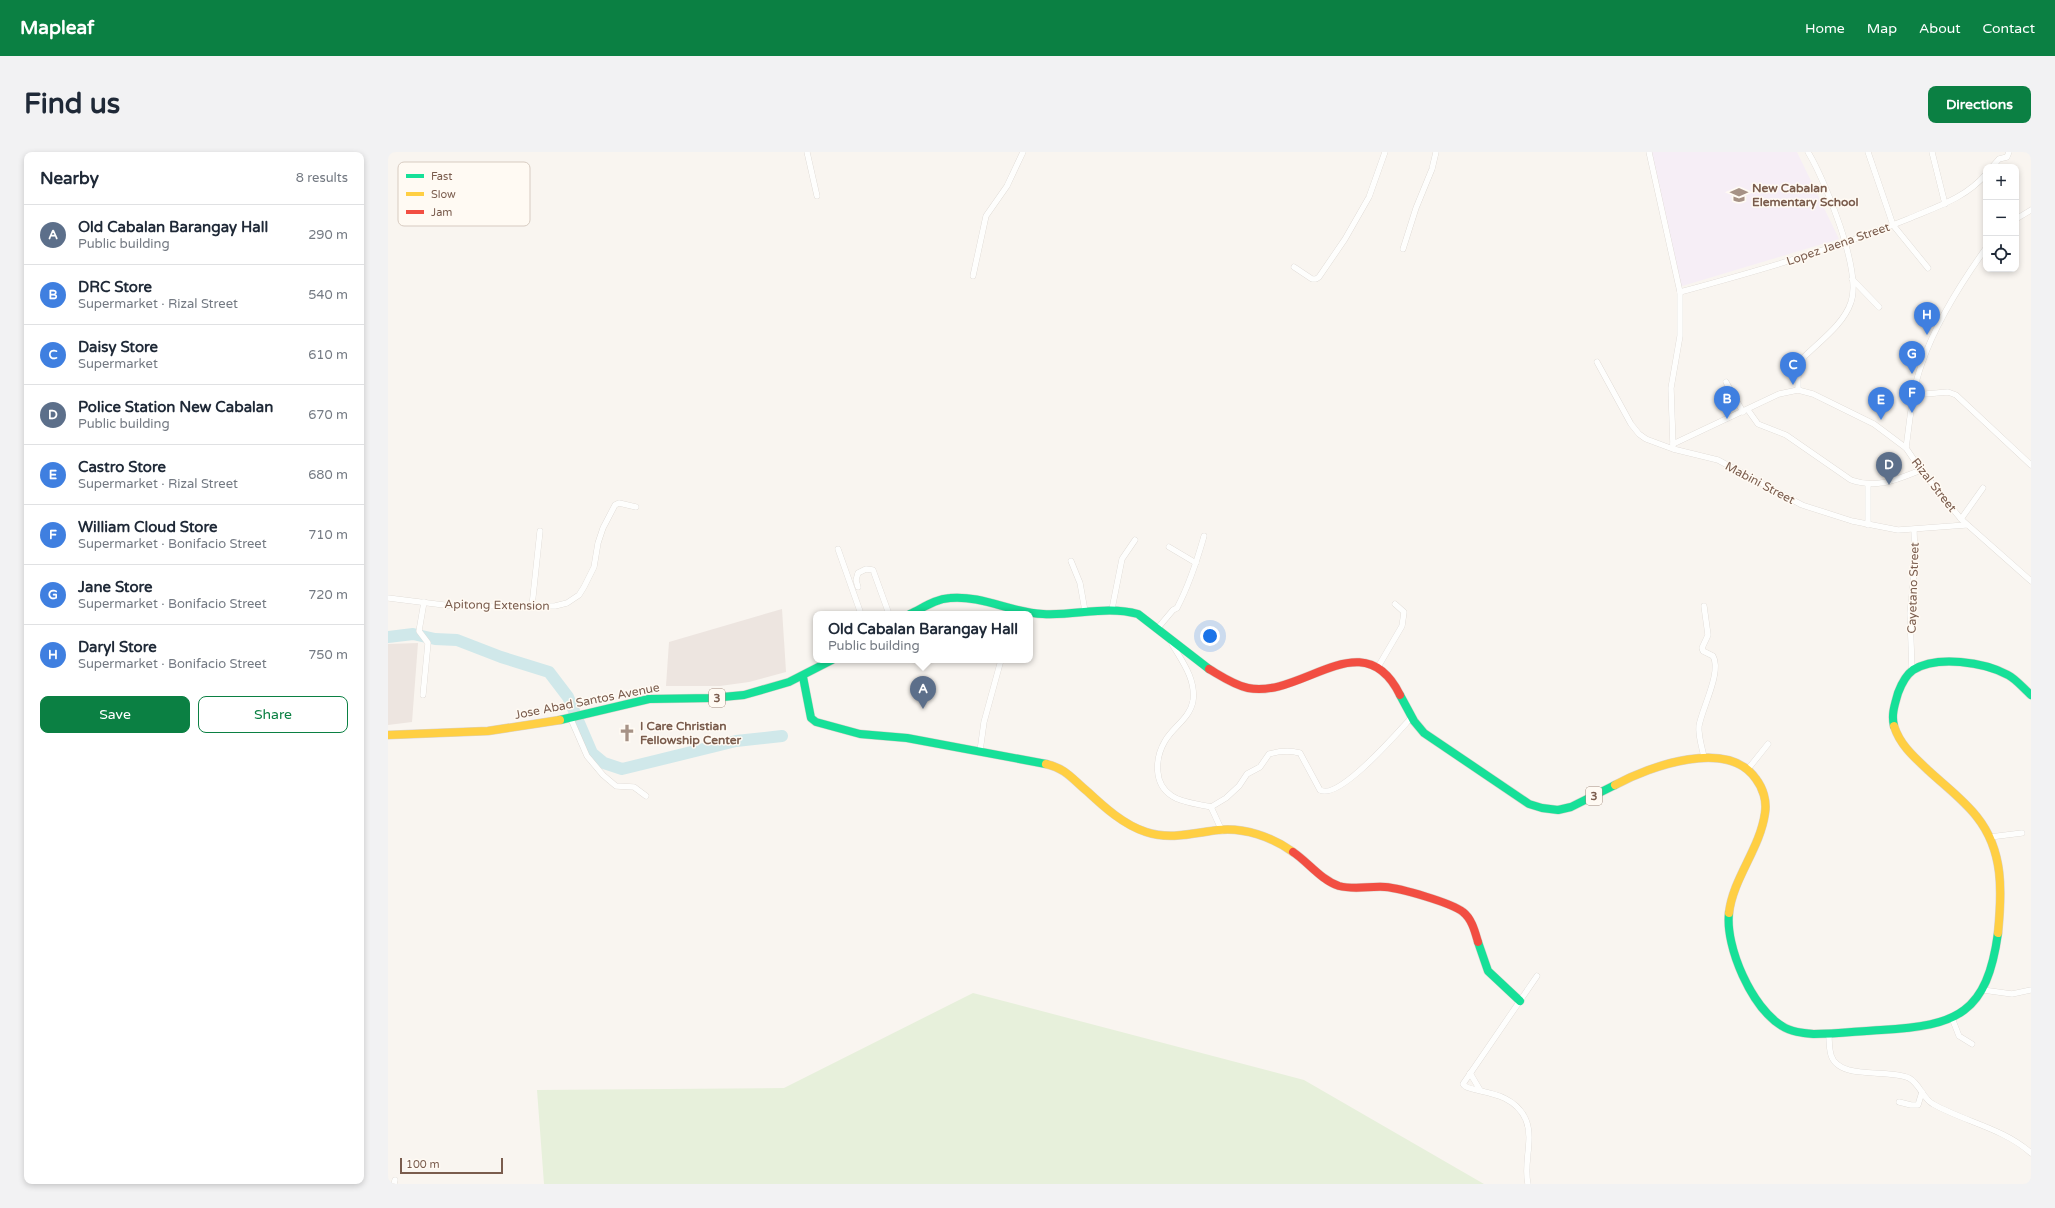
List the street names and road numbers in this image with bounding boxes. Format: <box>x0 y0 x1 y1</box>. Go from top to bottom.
street label: Lopez Jaena Street <box>1785 220 1892 268</box>
street label: Rizal Street <box>1909 455 1960 515</box>
street label: Mabini Street <box>1723 459 1797 507</box>
street label: Cayetano Street <box>1904 542 1922 634</box>
street label: Apitong Extension <box>444 597 550 613</box>
street label: Jose Abad Santos Avenue <box>513 680 661 722</box>
road number: 3 <box>709 689 725 707</box>
road number: 3 <box>1586 787 1602 805</box>

